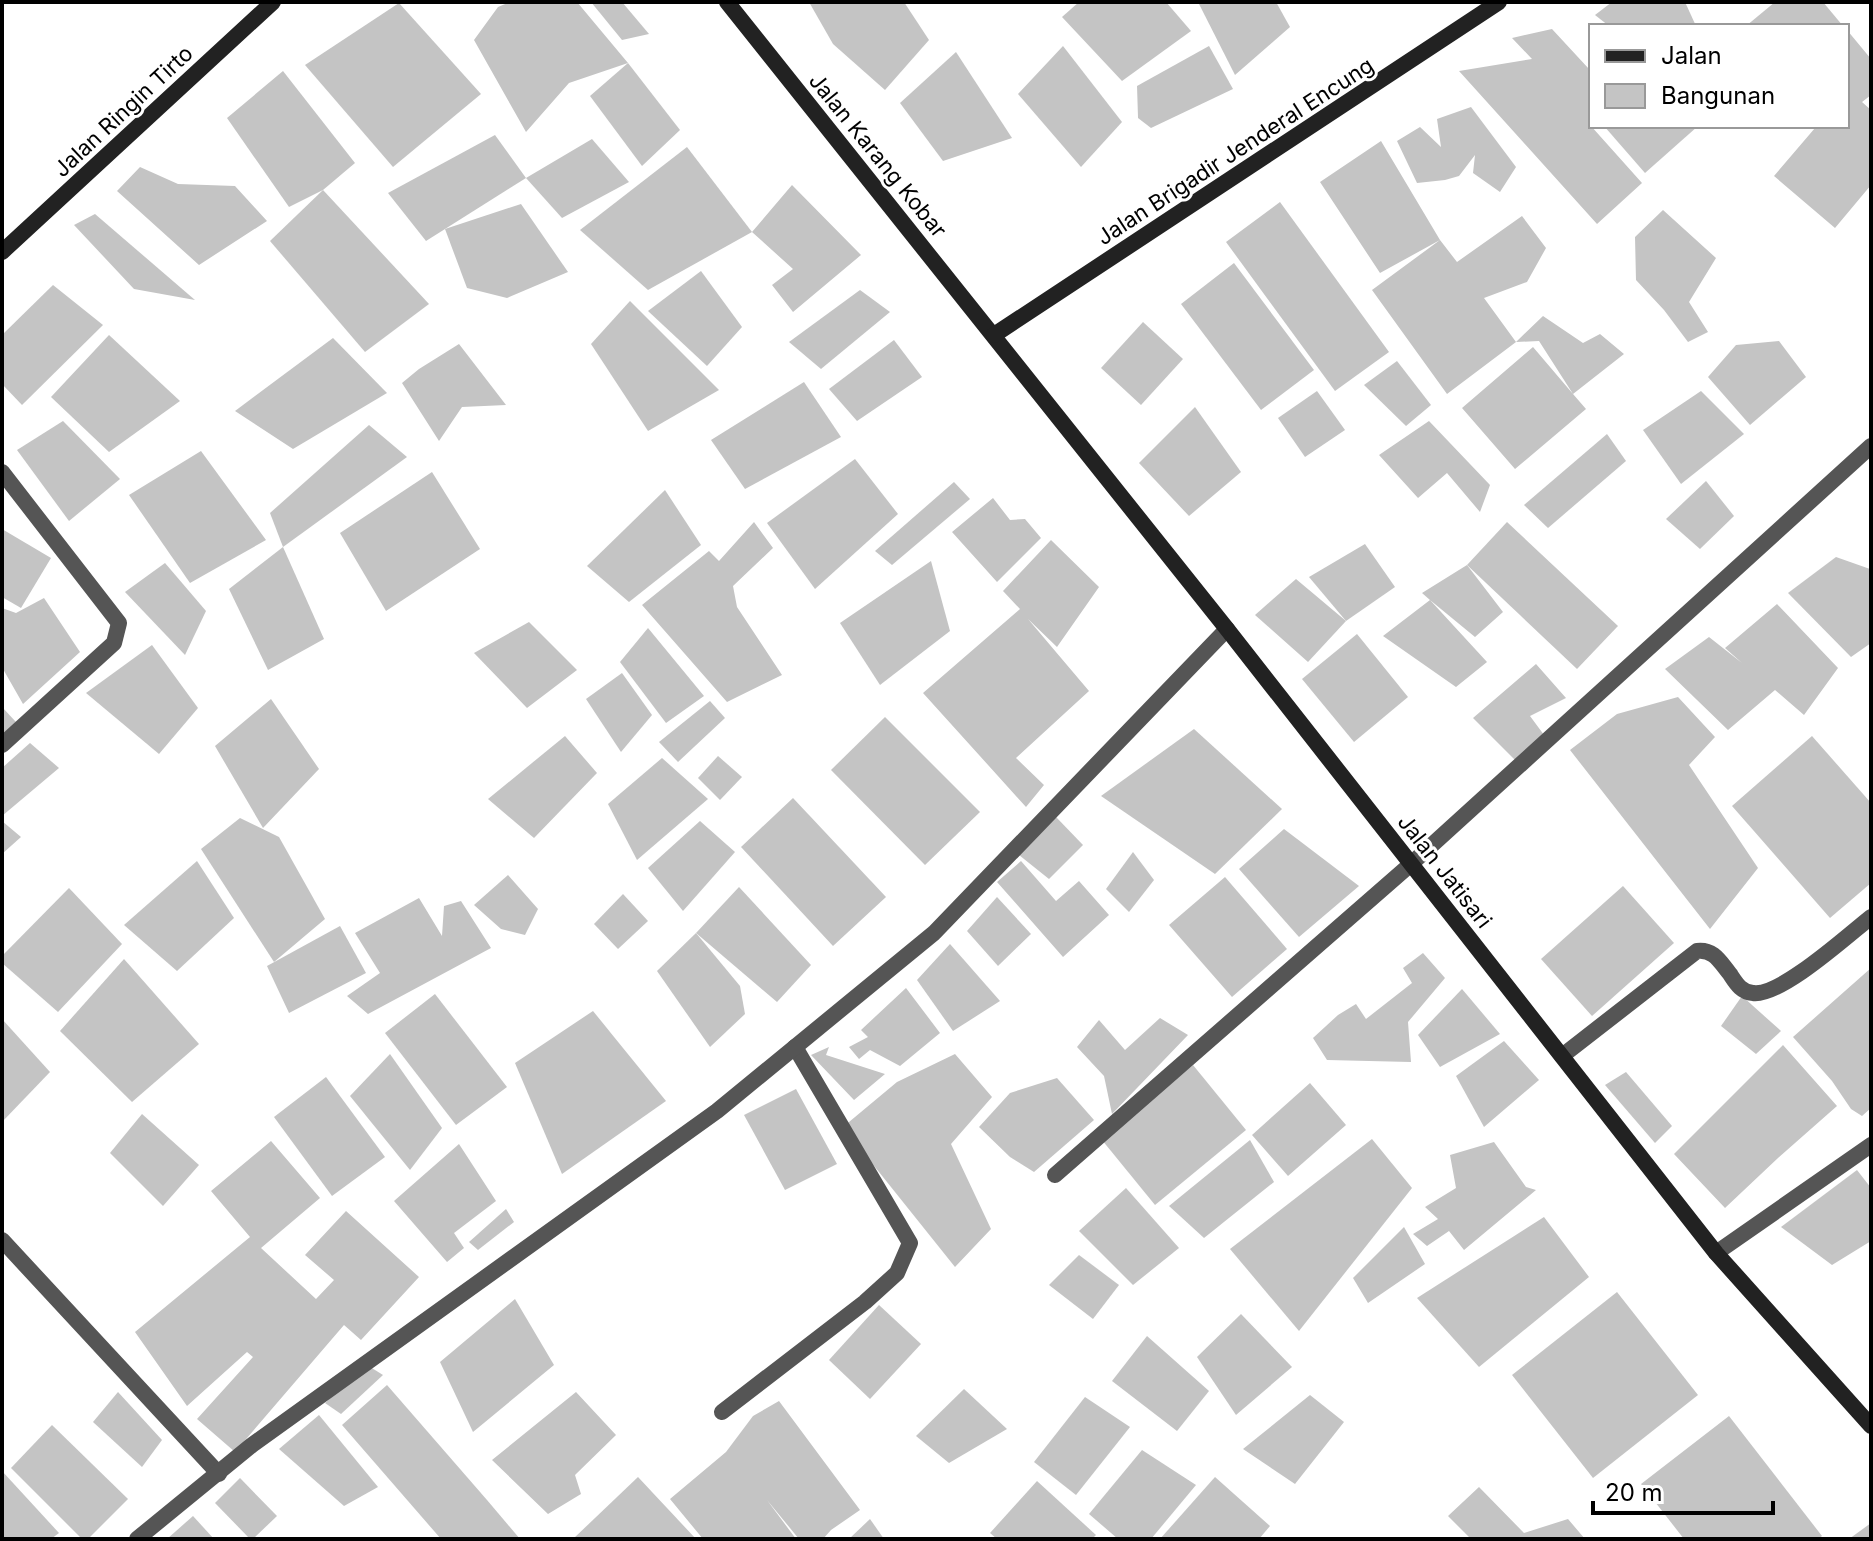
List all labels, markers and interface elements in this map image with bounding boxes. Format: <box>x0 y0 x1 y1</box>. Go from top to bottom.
legend <box>1589 24 1849 128</box>
street label: Jalan Ringin Tirto <box>48 40 198 182</box>
text: Jalan <box>1661 41 1722 70</box>
street label: Jalan Brigadir Jenderal Encung <box>1092 52 1378 250</box>
street label: Jalan Karang Kobar <box>804 68 952 242</box>
text: Bangunan <box>1661 81 1775 110</box>
street label: Jalan Jatisari <box>1393 809 1497 933</box>
scale bar <box>1593 1465 1773 1515</box>
text: 20 m <box>1605 1478 1663 1507</box>

